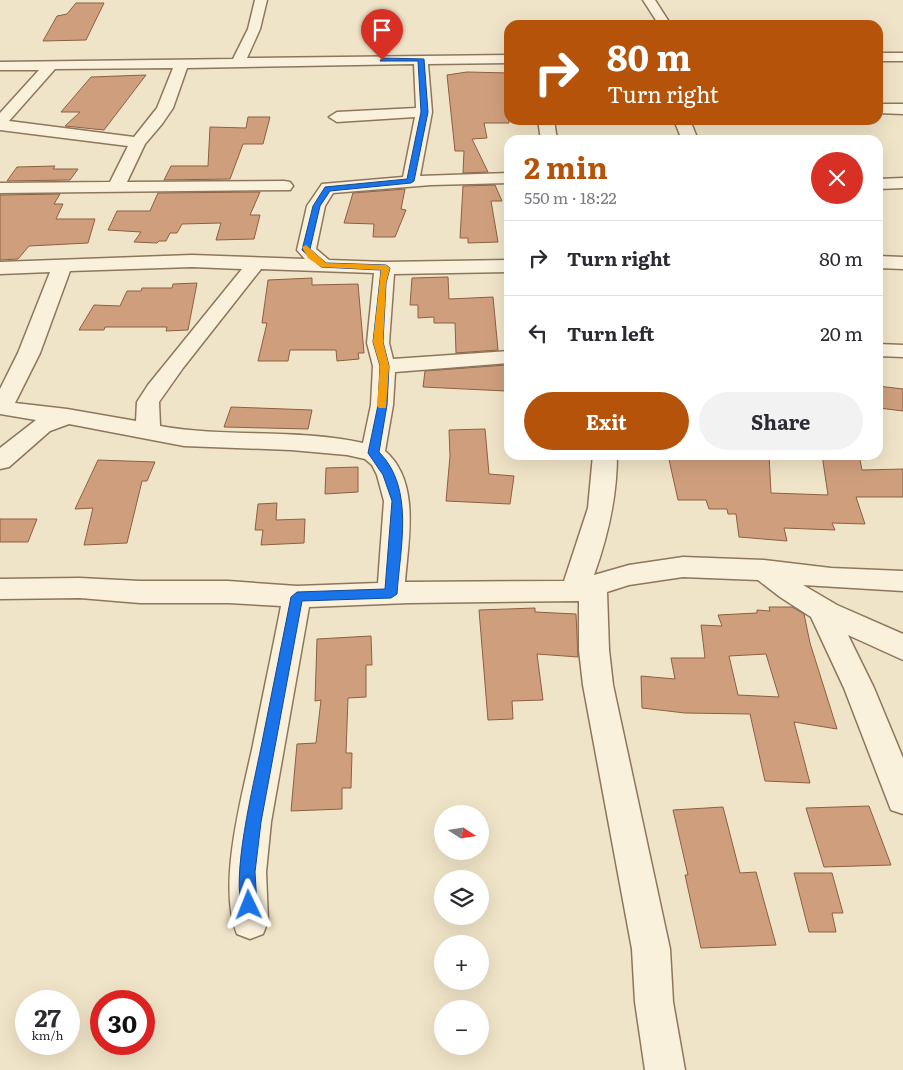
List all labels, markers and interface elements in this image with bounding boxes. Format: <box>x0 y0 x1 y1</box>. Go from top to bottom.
pin <box>361 9 403 60</box>
icon: arrive <box>368 16 396 44</box>
text: 80 m <box>607 30 691 82</box>
icon: right <box>524 40 589 105</box>
text: Turn right <box>607 77 719 110</box>
text: 2 min <box>524 144 608 188</box>
button: close <box>811 152 863 204</box>
text: 550 m · 18:22 <box>524 185 617 209</box>
icon: right <box>524 244 552 272</box>
text: Turn right <box>567 244 671 272</box>
text: 80 m <box>819 244 863 272</box>
icon: left <box>524 319 552 347</box>
text: Turn left <box>567 319 654 347</box>
text: 20 m <box>820 319 863 347</box>
button: Exit <box>524 392 689 450</box>
button: Share <box>699 392 863 450</box>
north arrow <box>434 805 489 860</box>
map controls <box>434 805 489 1055</box>
button: layers <box>434 870 489 925</box>
position arrow <box>222 878 274 930</box>
button: + <box>434 935 489 990</box>
speed limit sign: 30 <box>90 990 155 1055</box>
text: 27 <box>34 998 61 1035</box>
button: − <box>434 1000 489 1055</box>
text: km/h <box>32 1026 63 1044</box>

